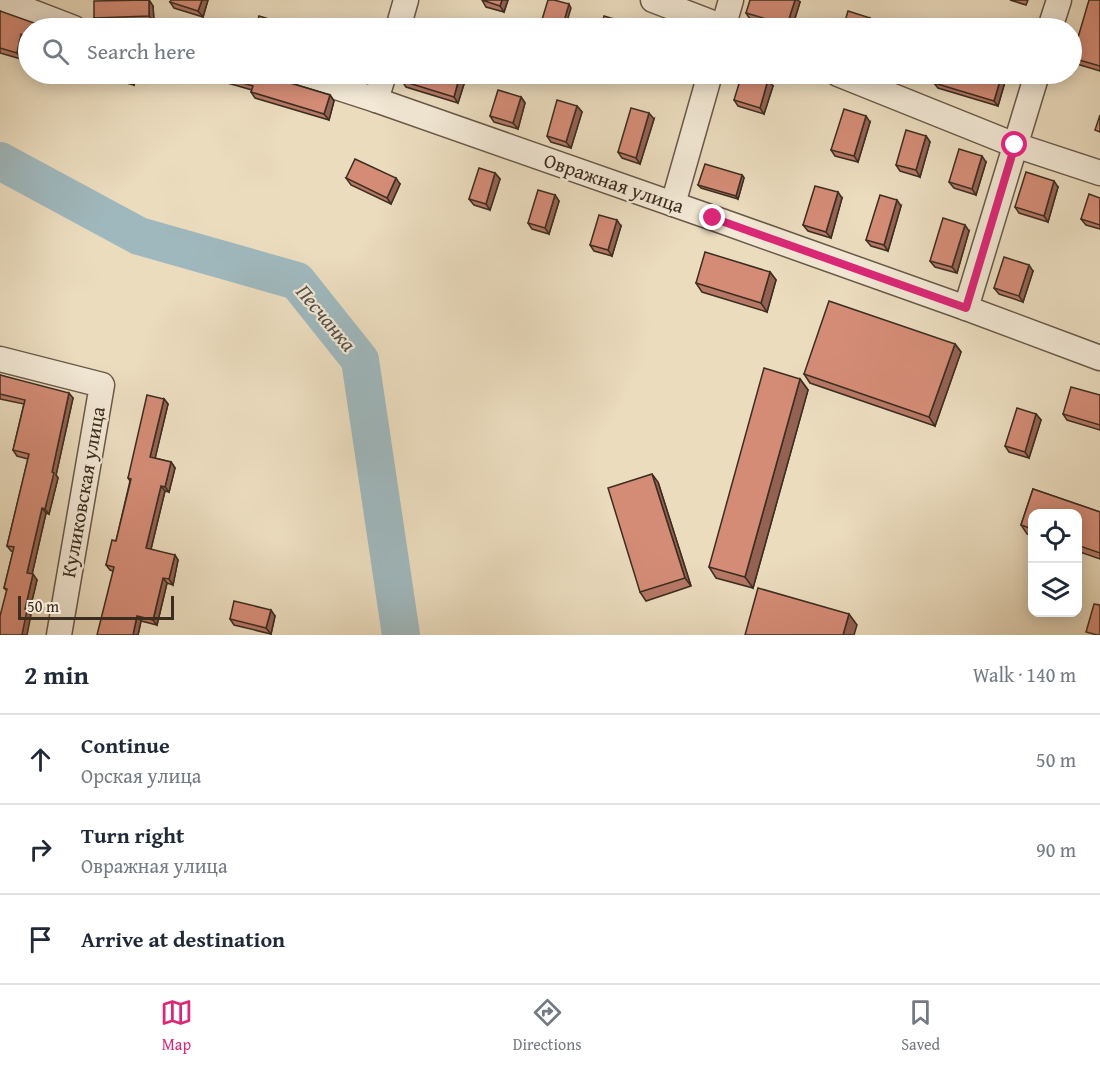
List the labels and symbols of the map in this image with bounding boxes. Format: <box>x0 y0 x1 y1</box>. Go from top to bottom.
route start <box>1001 131 1027 157</box>
street label: Овражная улица <box>540 145 689 220</box>
route end <box>699 204 725 230</box>
water label: Песчанка <box>289 277 364 358</box>
street label: Куликовская улица <box>53 404 112 580</box>
scale bar <box>18 593 174 620</box>

